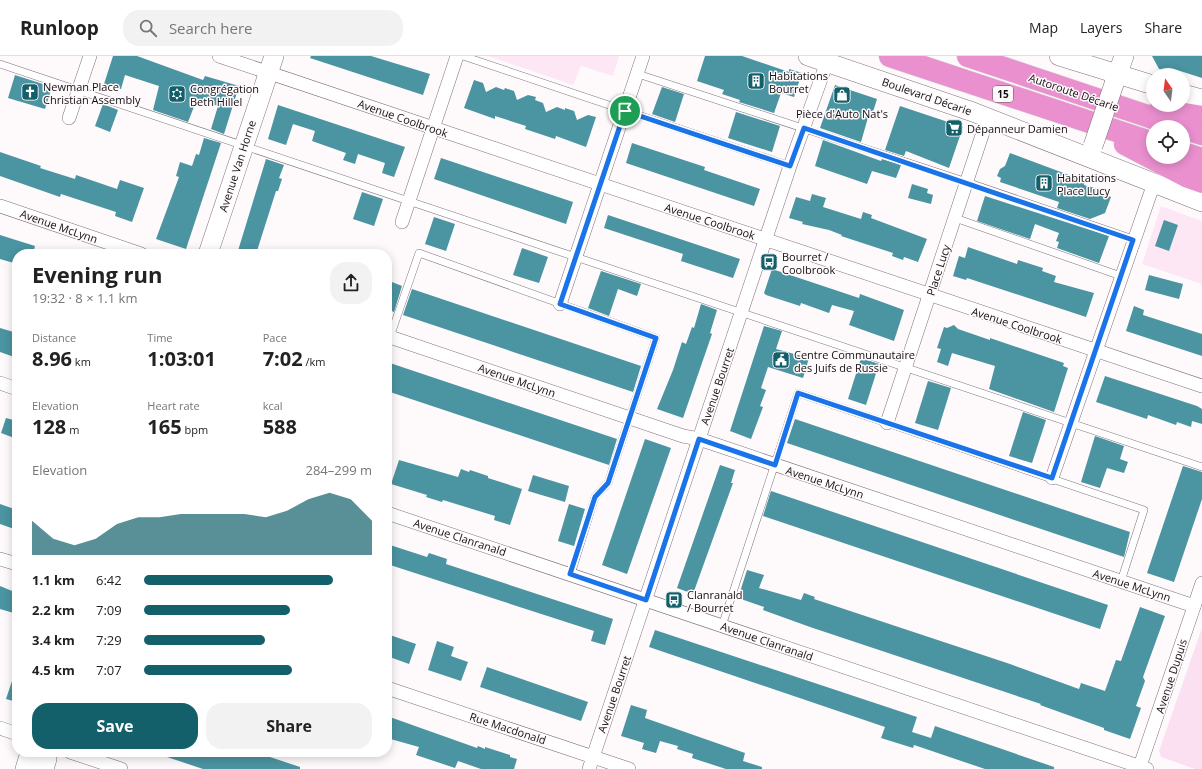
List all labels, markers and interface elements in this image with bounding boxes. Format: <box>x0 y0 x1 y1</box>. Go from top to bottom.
search box <box>123 10 403 46</box>
text: Runloop <box>20 15 99 41</box>
icon: search <box>137 17 159 39</box>
text: Search here <box>169 18 252 38</box>
text: Map <box>1029 18 1058 37</box>
text: Layers <box>1080 18 1122 37</box>
text: Share <box>1144 18 1182 37</box>
place label: Habitations Bourret <box>769 68 828 96</box>
north arrow <box>1146 68 1190 112</box>
map controls <box>1146 68 1190 164</box>
street label: Autoroute Décarie <box>1027 70 1121 114</box>
building icon: Habitations Bourret <box>746 71 766 91</box>
street label: Boulevard Décarie <box>880 74 974 118</box>
place label: Newman Place Christian Assembly <box>43 79 141 107</box>
place label: Congrégation Beth Hillel <box>190 81 259 109</box>
church icon: Newman Place Christian Assembly <box>20 82 40 102</box>
synagogue icon: Congrégation Beth Hillel <box>167 84 187 104</box>
shop icon: Pièce d'Auto Nat's <box>832 85 852 105</box>
road number: 15 <box>993 86 1013 102</box>
pin <box>608 94 642 128</box>
street label: Avenue Coolbrook <box>356 96 450 141</box>
icon: arrive <box>614 100 636 122</box>
place label: Pièce d'Auto Nat's <box>796 106 888 121</box>
street label: Avenue Van Horne <box>215 118 259 214</box>
supermarket icon: Dépanneur Damien <box>944 118 964 138</box>
button: locate <box>1146 120 1190 164</box>
place label: Dépanneur Damien <box>967 121 1068 136</box>
place label: Habitations Place Lucy <box>1057 170 1116 198</box>
building icon: Habitations Place Lucy <box>1034 173 1054 193</box>
street label: Avenue Coolbrook <box>663 199 757 243</box>
street label: Avenue McLynn <box>18 206 100 246</box>
street label: Place Lucy <box>923 242 953 298</box>
place label: Bourret / Coolbrook <box>782 249 835 277</box>
bus stop icon: Bourret / Coolbrook <box>759 252 779 272</box>
text: Evening run <box>32 259 163 289</box>
button: share <box>330 262 372 304</box>
text: 19:32 · 8 × 1.1 km <box>32 289 137 307</box>
street label: Avenue Coolbrook <box>970 303 1064 347</box>
text: Distance <box>32 330 76 345</box>
text: Time <box>147 330 173 345</box>
text: Pace <box>263 330 287 345</box>
text: 8.96 <box>32 345 72 372</box>
text: 1:03:01 <box>147 345 216 372</box>
text: 7:02 <box>263 345 303 372</box>
street label: Avenue Bourret <box>697 345 737 427</box>
place label: Centre Communautaire des Juifs de Russie <box>794 347 915 375</box>
public building icon: Centre Communautaire des Juifs de Russie <box>771 350 791 370</box>
text: km <box>72 354 91 369</box>
text: /km <box>303 354 326 369</box>
street label: Avenue McLynn <box>476 360 558 400</box>
text: Elevation <box>32 398 79 413</box>
text: Heart rate <box>147 398 200 413</box>
text: kcal <box>263 398 283 413</box>
text: 128 <box>32 413 66 440</box>
text: 165 <box>147 413 182 440</box>
text: 588 <box>263 413 297 440</box>
text: m <box>66 422 79 437</box>
text: bpm <box>182 422 208 437</box>
text: Elevation <box>32 461 87 479</box>
text: 284–299 m <box>305 461 372 479</box>
street label: Avenue McLynn <box>784 462 866 502</box>
street label: Avenue Clanranald <box>412 515 508 559</box>
street label: Avenue McLynn <box>1091 565 1173 605</box>
text: 1.1 km <box>32 571 75 589</box>
text: 6:42 <box>96 571 122 589</box>
place label: Clanranald / Bourret <box>687 587 743 615</box>
bus stop icon: Clanranald / Bourret <box>664 590 684 610</box>
text: 2.2 km <box>32 601 75 619</box>
text: 7:09 <box>96 601 122 619</box>
street label: Avenue Clanranald <box>719 618 815 664</box>
text: 3.4 km <box>32 631 75 649</box>
text: 7:29 <box>96 631 122 649</box>
street label: Avenue Dupuis <box>1152 637 1190 715</box>
street label: Avenue Bourret <box>594 653 634 735</box>
text: 4.5 km <box>32 661 75 679</box>
text: 7:07 <box>96 661 122 679</box>
button: Save <box>32 703 198 749</box>
button: Share <box>206 703 372 749</box>
street label: Rue Macdonald <box>468 709 548 747</box>

